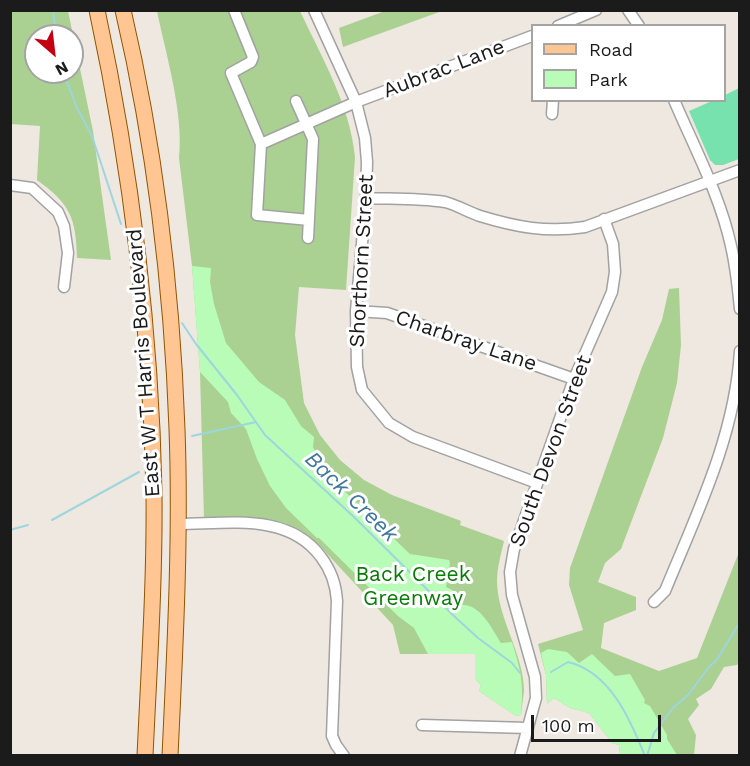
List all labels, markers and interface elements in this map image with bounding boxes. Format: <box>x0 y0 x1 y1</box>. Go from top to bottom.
north arrow <box>24 24 84 84</box>
legend <box>531 24 726 102</box>
street label: Aubrac Lane <box>380 34 508 104</box>
text: Road <box>589 39 633 60</box>
text: N <box>52 57 71 80</box>
text: Park <box>589 69 628 90</box>
street label: Shorthorn Street <box>345 174 379 348</box>
street label: East W T Harris Boulevard <box>122 228 166 498</box>
street label: Charbray Lane <box>392 305 540 377</box>
street label: South Devon Street <box>505 352 597 550</box>
water label: Back Creek <box>299 446 403 548</box>
park label: Back Creek Greenway <box>355 562 471 612</box>
scale bar <box>534 703 664 741</box>
text: 100 m <box>542 715 595 736</box>

